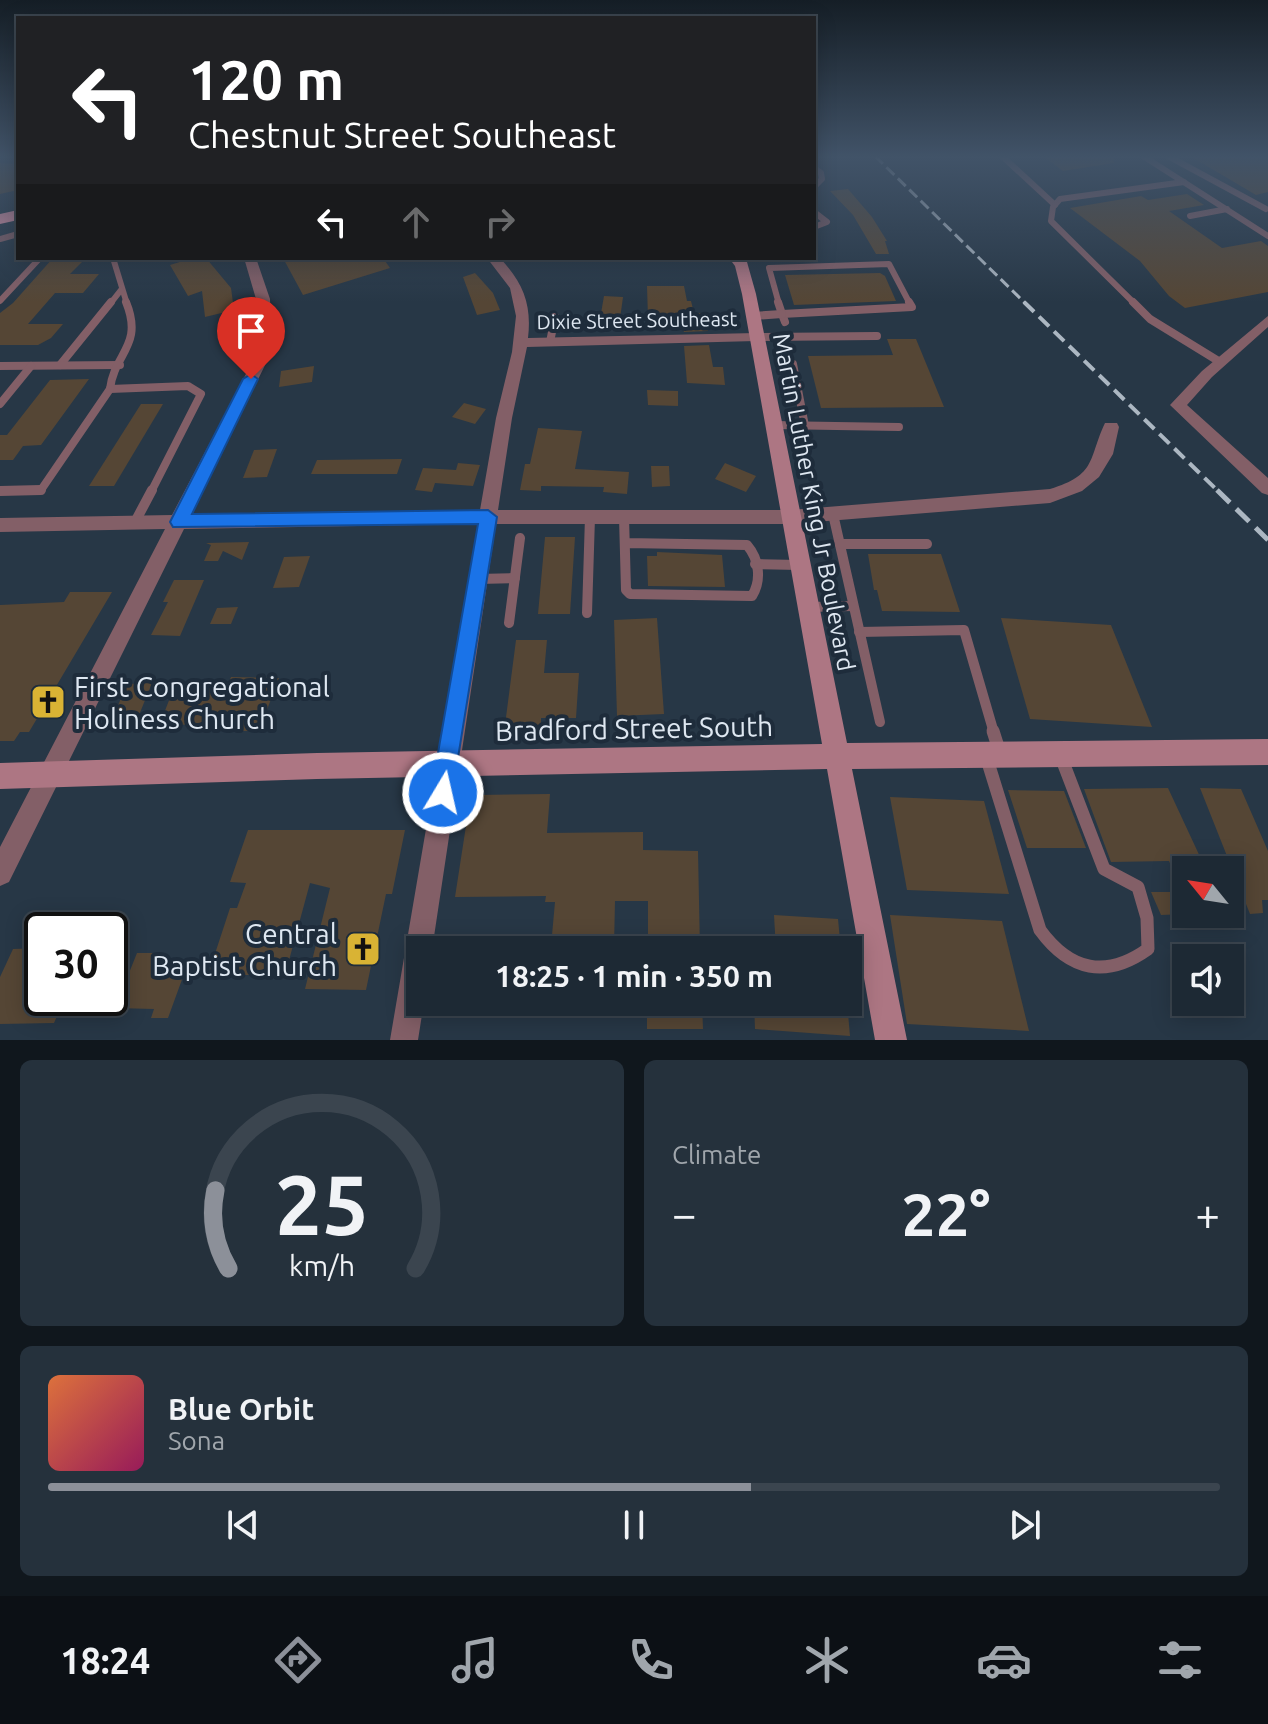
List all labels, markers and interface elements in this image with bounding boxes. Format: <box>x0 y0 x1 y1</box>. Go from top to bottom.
icon: left <box>56 48 160 152</box>
text: 120 m <box>188 48 344 111</box>
text: Chestnut Street Southeast <box>188 114 616 155</box>
icon: left <box>310 200 354 244</box>
icon: ahead <box>394 200 438 244</box>
icon: right <box>478 200 522 244</box>
pin <box>217 297 285 379</box>
street label: Dixie Street Southeast <box>536 307 738 333</box>
icon: arrive <box>229 309 273 353</box>
street label: Martin Luther King Jr Boulevard <box>768 331 860 673</box>
place label: First Congregational Holiness Church <box>74 671 330 734</box>
church icon: First Congregational Holiness Church <box>29 683 67 721</box>
street label: Bradford Street South <box>495 710 773 746</box>
position arrow <box>401 751 485 835</box>
north arrow <box>1172 856 1244 928</box>
map controls <box>1172 856 1244 1016</box>
speed limit sign: 30 <box>24 912 128 1016</box>
place label: Central Baptist Church <box>152 918 337 981</box>
church icon: Central Baptist Church <box>344 930 382 968</box>
button: sound <box>1172 944 1244 1016</box>
text: 18:25 · 1 min · 350 m <box>495 959 773 993</box>
text: Climate <box>672 1140 761 1169</box>
text: 25 <box>275 1157 369 1251</box>
text: 22° <box>902 1180 990 1247</box>
text: − <box>672 1189 697 1238</box>
text: + <box>1195 1189 1220 1238</box>
text: km/h <box>289 1249 355 1281</box>
text: Blue Orbit <box>168 1392 314 1426</box>
text: Sona <box>168 1426 225 1455</box>
icon: previous <box>221 1503 265 1547</box>
icon: pause <box>612 1503 656 1547</box>
icon: next <box>1003 1503 1047 1547</box>
icon: directions <box>270 1632 326 1688</box>
icon: music <box>447 1632 503 1688</box>
icon: phone <box>623 1632 679 1688</box>
icon: climate <box>799 1632 855 1688</box>
icon: car <box>976 1632 1032 1688</box>
icon: filters <box>1152 1632 1208 1688</box>
text: 18:24 <box>60 1640 150 1681</box>

